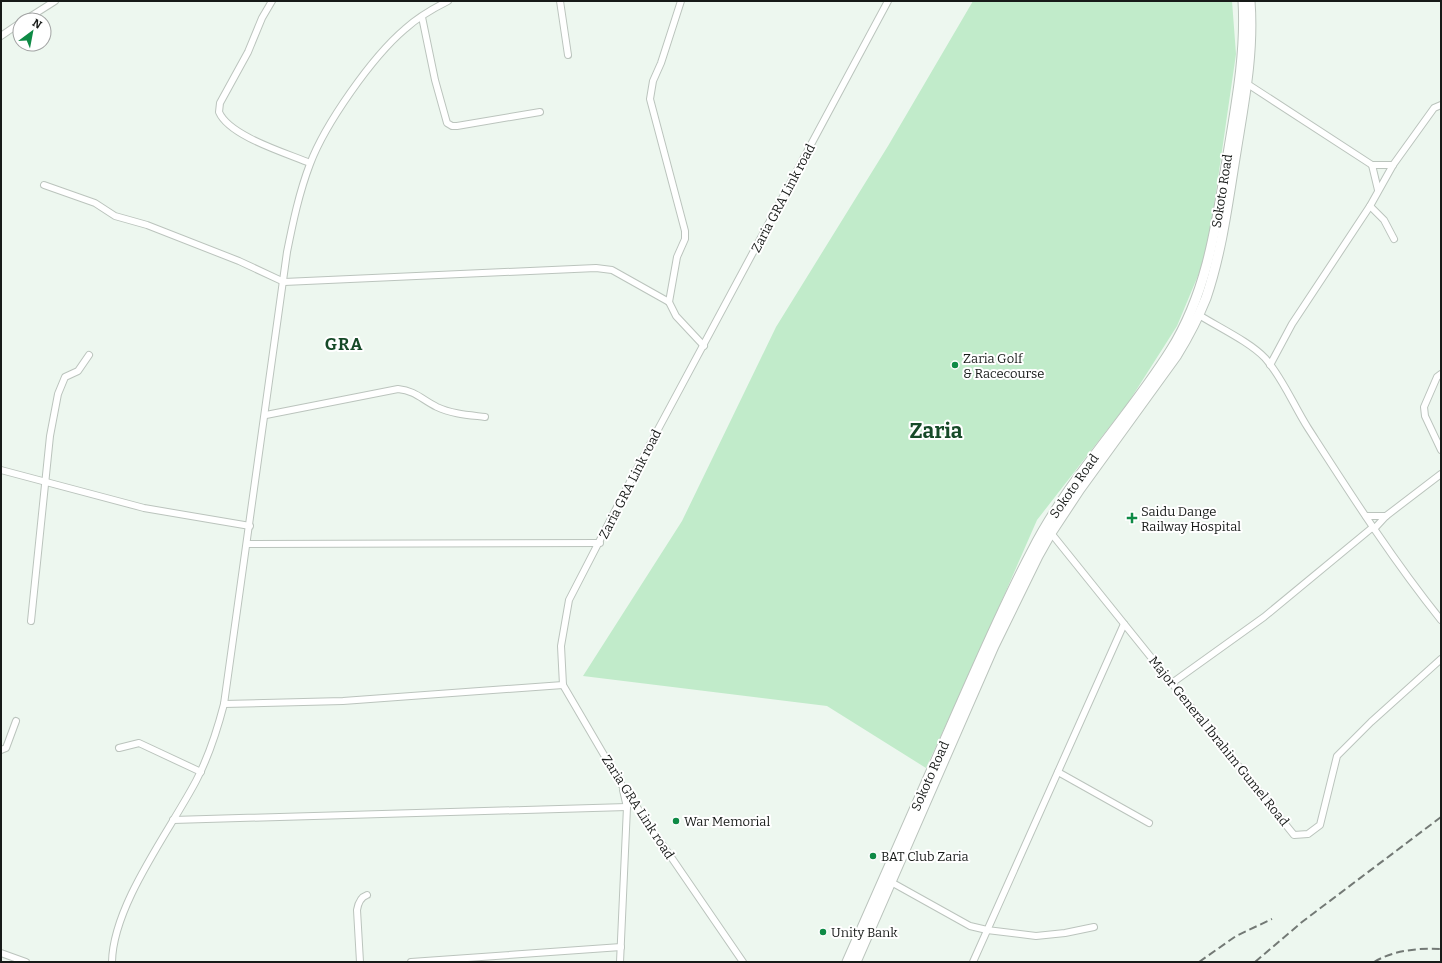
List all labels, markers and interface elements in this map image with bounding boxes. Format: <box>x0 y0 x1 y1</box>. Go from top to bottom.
north arrow <box>12 12 52 52</box>
text: N <box>30 16 45 32</box>
street label: Zaria GRA Link road <box>748 141 818 255</box>
street label: Sokoto Road <box>1209 153 1235 229</box>
district label: GRA <box>325 334 363 355</box>
place label: Zaria Golf & Racecourse <box>963 351 1044 381</box>
marker: Zaria Golf & Racecourse <box>950 360 960 370</box>
district label: Zaria <box>910 418 963 444</box>
street label: Zaria GRA Link road <box>596 427 664 541</box>
street label: Sokoto Road <box>1046 451 1102 521</box>
place label: Saidu Dange Railway Hospital <box>1141 504 1241 534</box>
marker: Saidu Dange Railway Hospital <box>1126 512 1138 524</box>
street label: Major General Ibrahim Gumel Road <box>1146 653 1292 829</box>
street label: Sokoto Road <box>908 739 952 813</box>
street label: Zaria GRA Link road <box>599 752 677 862</box>
place label: War Memorial <box>684 814 770 829</box>
marker: War Memorial <box>671 816 681 826</box>
place label: BAT Club Zaria <box>881 849 969 864</box>
marker: BAT Club Zaria <box>868 851 878 861</box>
place label: Unity Bank <box>831 925 898 940</box>
marker: Unity Bank <box>818 927 828 937</box>

